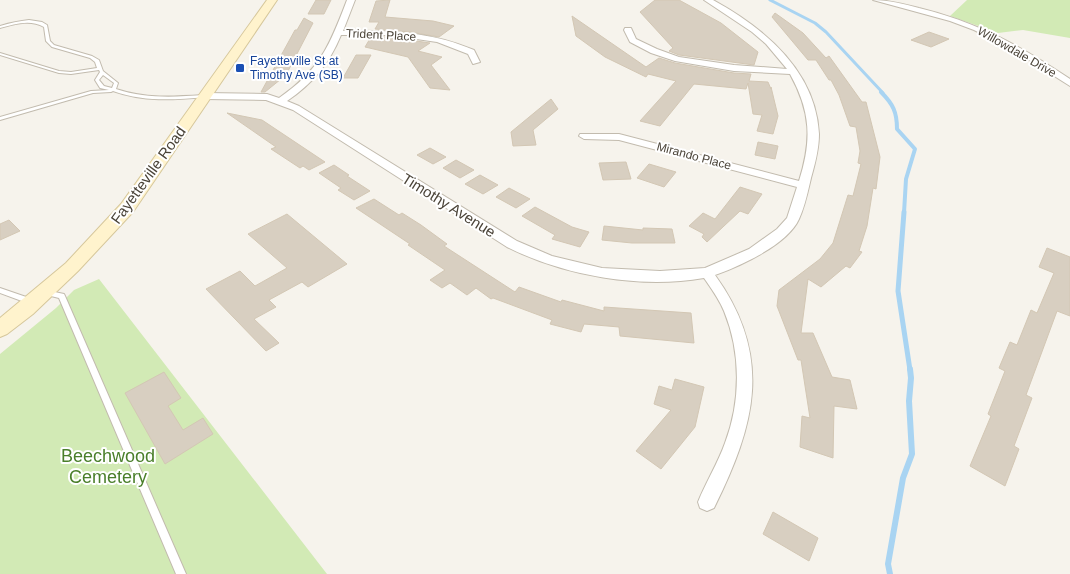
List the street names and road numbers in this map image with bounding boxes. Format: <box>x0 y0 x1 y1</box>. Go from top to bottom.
street label: Willowdale Drive <box>975 24 1059 80</box>
street label: Trident Place <box>346 26 417 44</box>
street label: Fayetteville Road <box>107 123 189 227</box>
street label: Mirando Place <box>655 139 733 173</box>
street label: Timothy Avenue <box>399 170 499 240</box>

